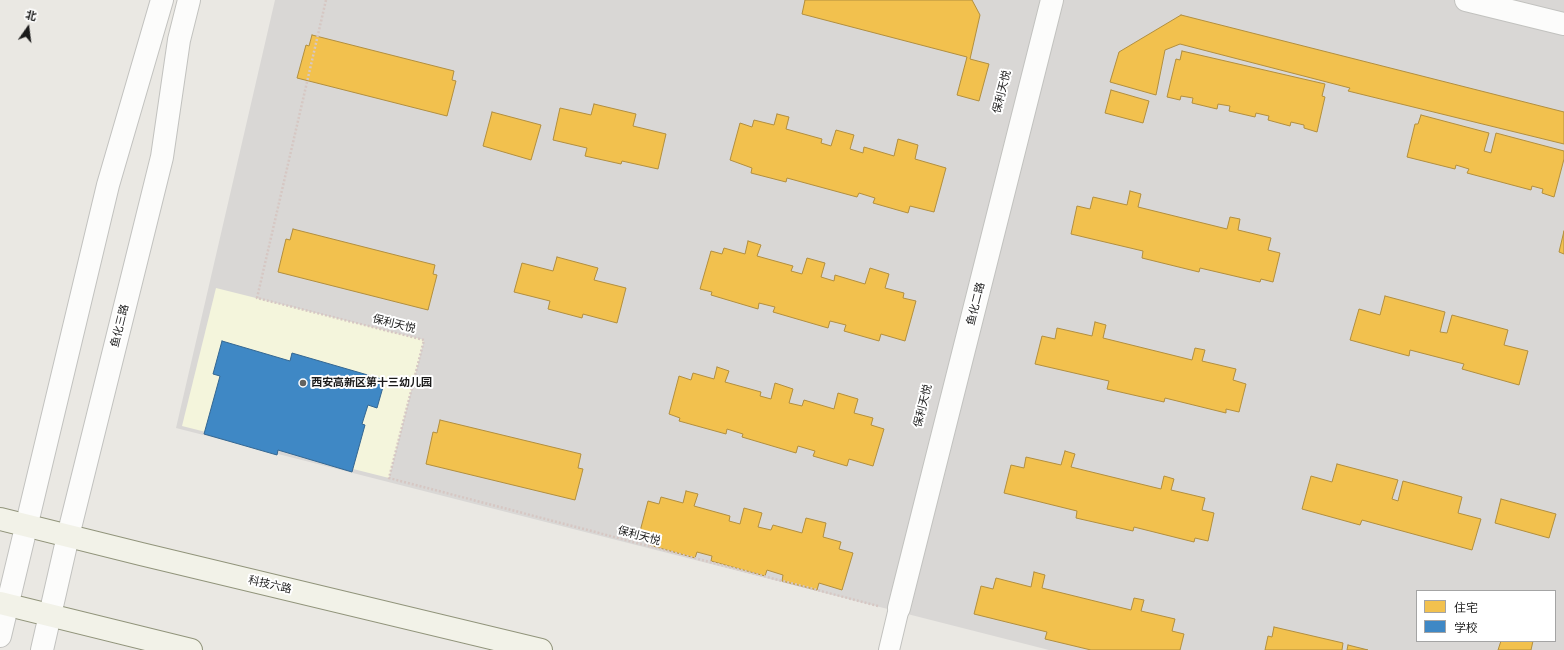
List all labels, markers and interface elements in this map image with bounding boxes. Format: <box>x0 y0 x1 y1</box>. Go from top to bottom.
north arrow <box>8 8 48 48</box>
text: 北 <box>24 8 38 24</box>
street label: 保利天悦 <box>990 69 1014 115</box>
street label: 鱼化二路 <box>964 281 988 327</box>
street label: 鱼化三路 <box>108 303 132 349</box>
street label: 保利天悦 <box>371 312 417 336</box>
place label: 西安高新区第十三幼儿园 <box>311 376 432 390</box>
marker: 西安高新区第十三幼儿园 <box>298 378 308 388</box>
street label: 保利天悦 <box>911 383 935 429</box>
street label: 保利天悦 <box>616 524 662 548</box>
street label: 科技六路 <box>247 574 293 596</box>
legend <box>1416 590 1556 642</box>
text: 住宅 <box>1454 601 1478 615</box>
text: 学校 <box>1454 621 1478 635</box>

